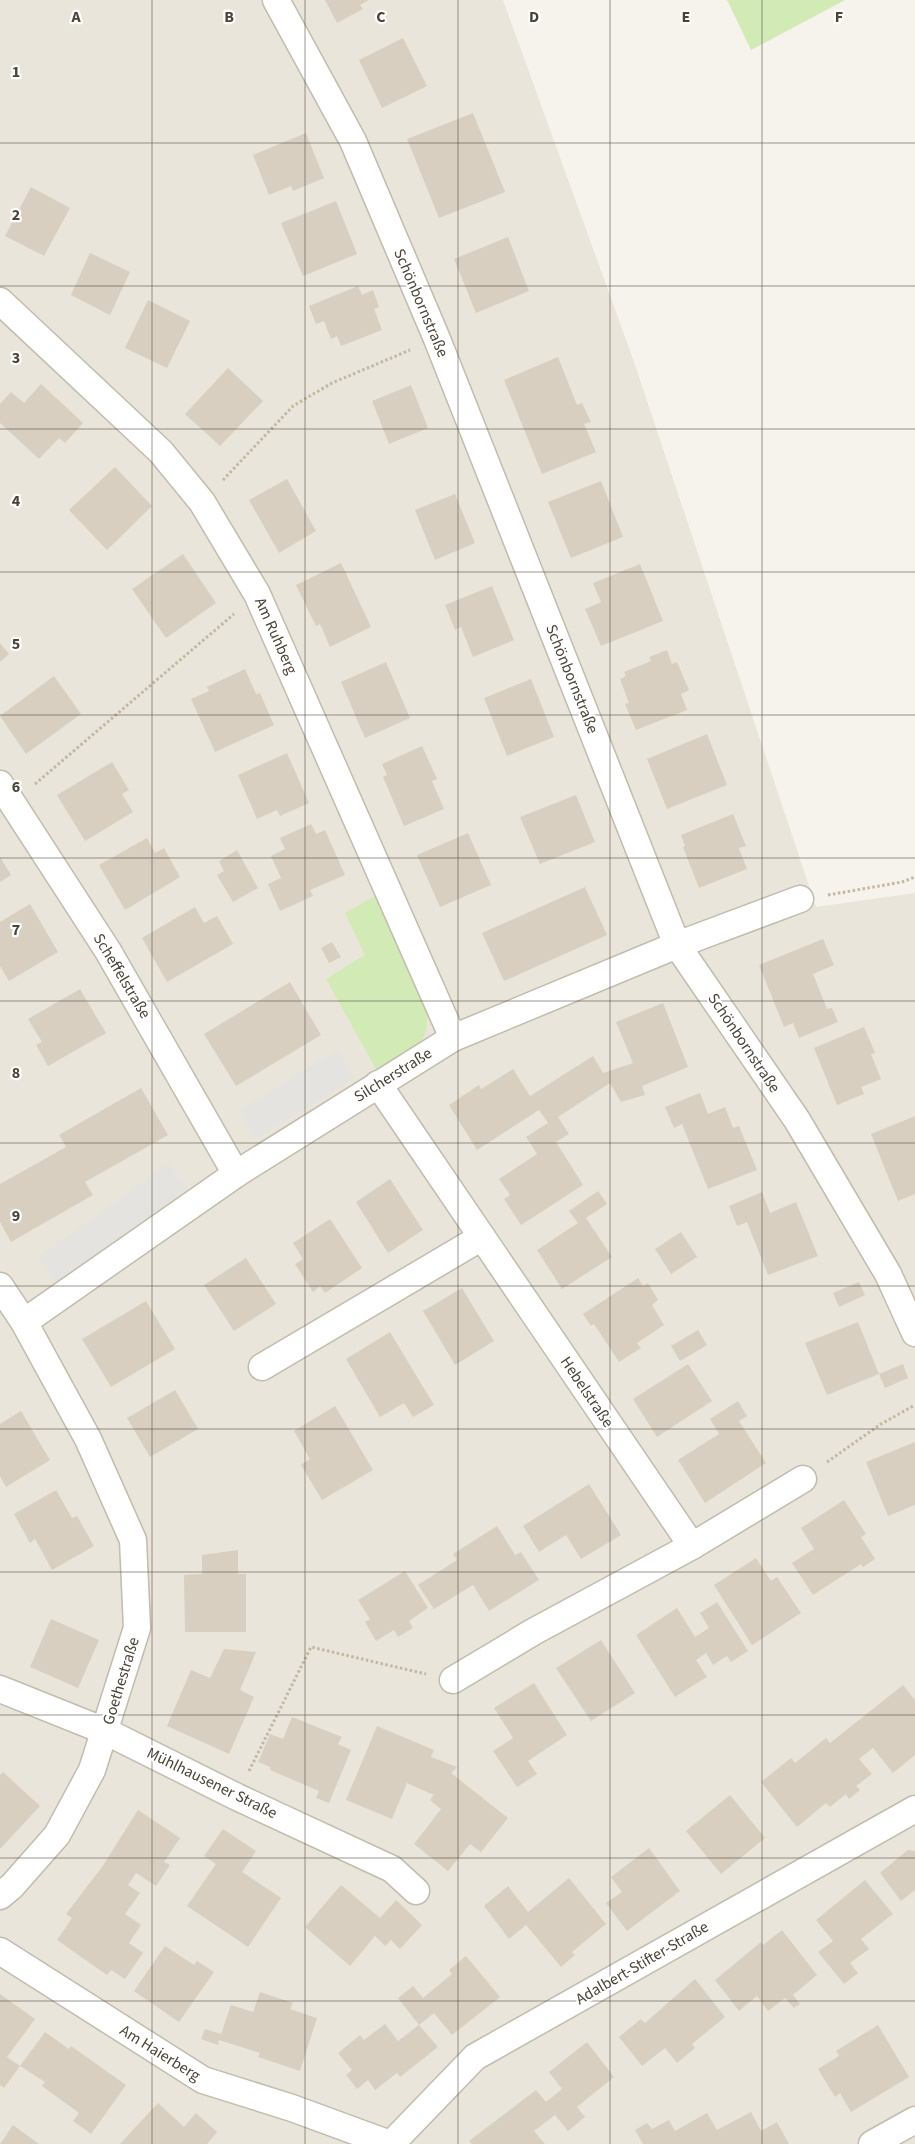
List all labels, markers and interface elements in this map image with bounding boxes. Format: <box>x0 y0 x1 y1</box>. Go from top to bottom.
text: A <box>70 6 81 28</box>
text: B <box>224 6 234 28</box>
text: C <box>376 6 386 28</box>
text: D <box>529 6 539 28</box>
text: E <box>682 6 690 28</box>
text: F <box>835 6 843 28</box>
text: 1 <box>12 61 20 83</box>
text: 2 <box>12 204 20 226</box>
street label: Schönbornstraße <box>388 245 454 361</box>
text: 3 <box>12 347 20 369</box>
text: 4 <box>12 490 21 512</box>
street label: Am Ruhberg <box>249 594 303 678</box>
street label: Schönbornstraße <box>540 621 604 737</box>
text: 5 <box>12 633 20 655</box>
text: 6 <box>12 776 20 798</box>
text: 7 <box>12 919 20 941</box>
street label: Scheffelstraße <box>88 929 156 1023</box>
street label: Schönbornstraße <box>702 989 786 1097</box>
street label: Silcherstraße <box>350 1042 436 1108</box>
text: 8 <box>12 1062 20 1084</box>
text: 9 <box>12 1205 20 1227</box>
street label: Hebelstraße <box>555 1352 619 1432</box>
street label: Goethestraße <box>97 1634 145 1728</box>
street label: Mühlhausener Straße <box>143 1742 281 1824</box>
street label: Adalbert-Stifter-Straße <box>571 1916 713 2010</box>
street label: Am Haierberg <box>115 2019 205 2087</box>

